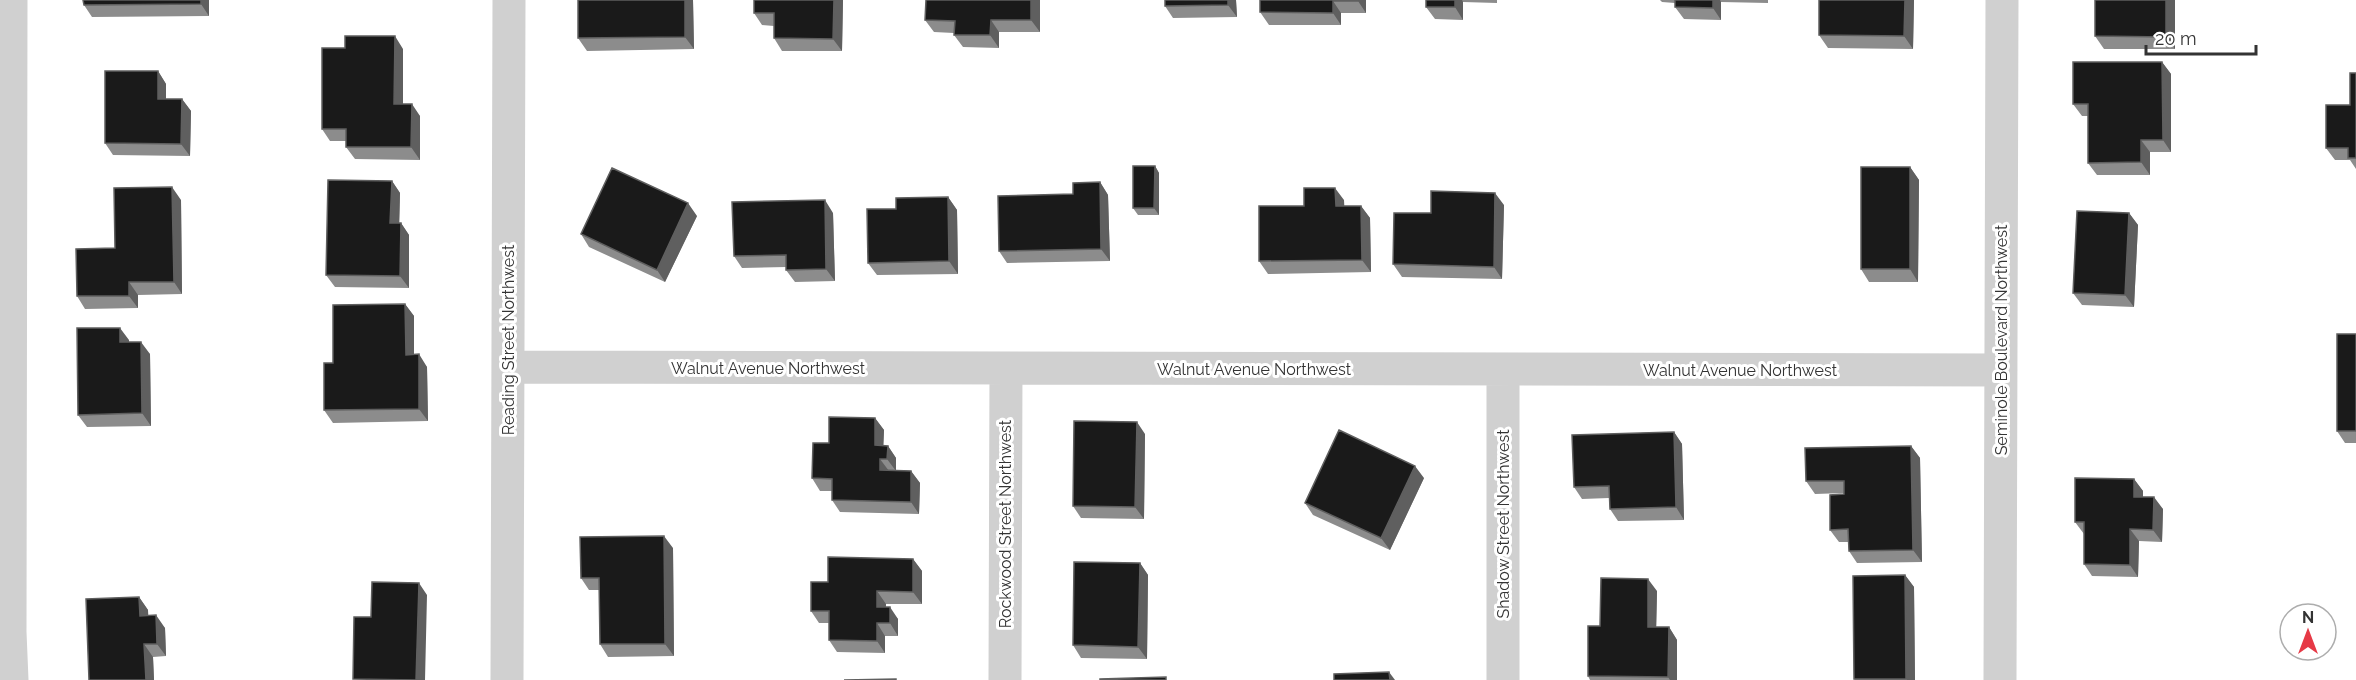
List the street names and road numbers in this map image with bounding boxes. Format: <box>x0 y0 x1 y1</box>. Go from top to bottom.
street label: Seminole Boulevard Northwest <box>1992 224 2011 455</box>
street label: Reading Street Northwest <box>499 244 518 435</box>
street label: Walnut Avenue Northwest <box>671 359 866 378</box>
street label: Walnut Avenue Northwest <box>1157 360 1352 379</box>
street label: Walnut Avenue Northwest <box>1643 361 1838 380</box>
street label: Rockwood Street Northwest <box>996 419 1015 628</box>
street label: Shadow Street Northwest <box>1494 429 1513 619</box>

